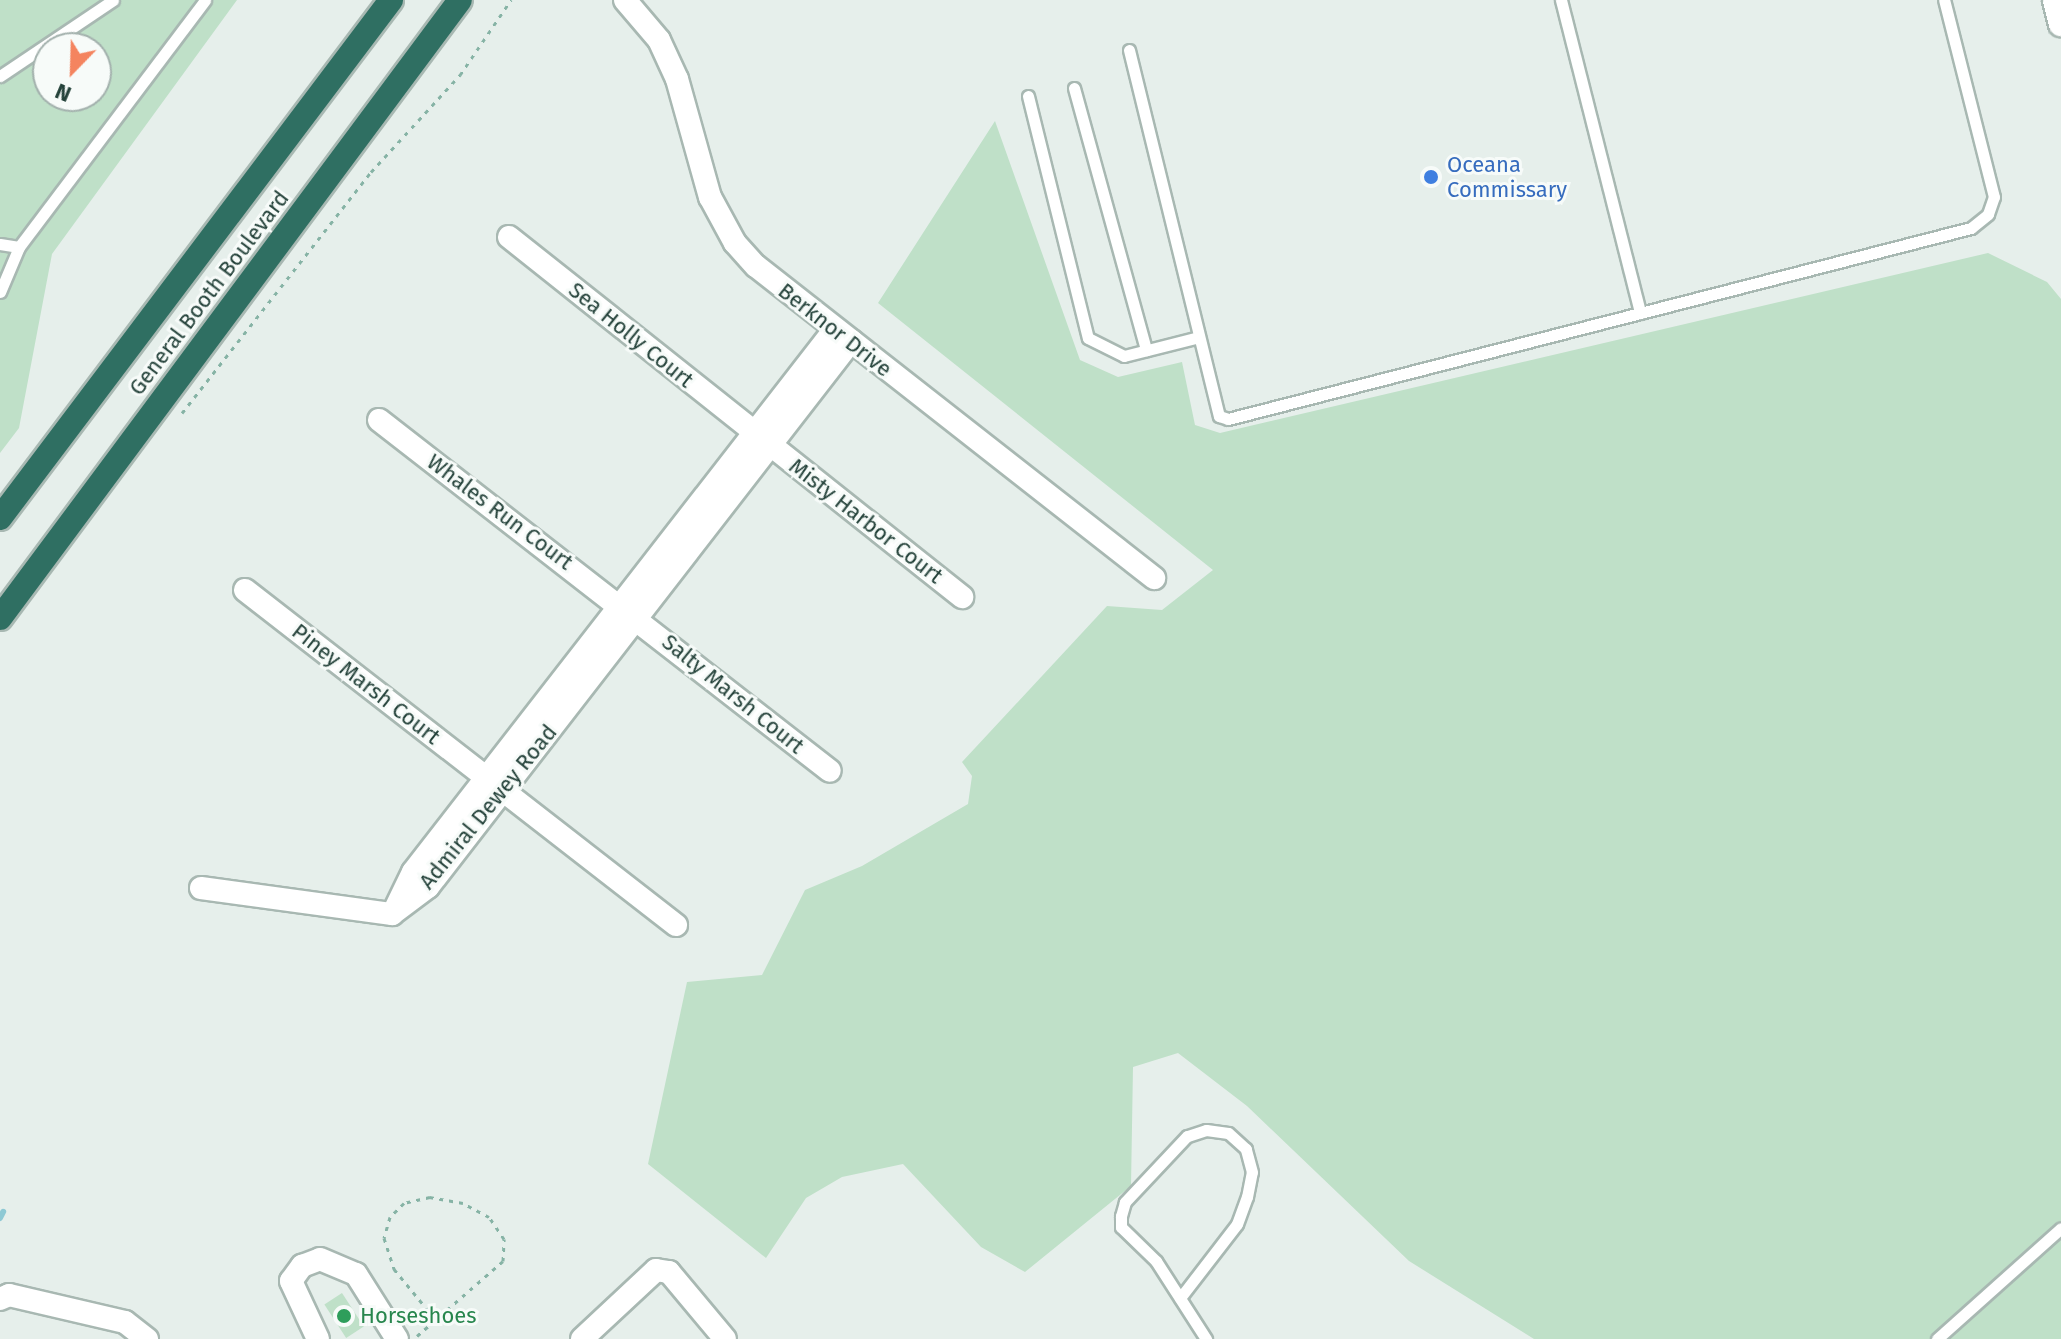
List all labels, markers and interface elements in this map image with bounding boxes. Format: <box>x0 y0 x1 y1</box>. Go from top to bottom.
north arrow <box>32 32 112 112</box>
text: N <box>51 77 75 108</box>
place label: Oceana Commissary <box>1447 151 1567 202</box>
marker: Oceana Commissary <box>1422 168 1440 186</box>
street label: General Booth Boulevard <box>124 186 294 400</box>
street label: Sea Holly Court <box>563 277 699 393</box>
street label: Berknor Drive <box>773 277 897 383</box>
street label: Whales Run Court <box>422 448 578 576</box>
street label: Misty Harbor Court <box>784 453 948 589</box>
street label: Piney Marsh Court <box>287 618 445 750</box>
street label: Salty Marsh Court <box>657 629 809 759</box>
street label: Admiral Dewey Road <box>414 720 562 894</box>
place label: Horseshoes <box>360 1303 477 1329</box>
marker: Horseshoes <box>335 1307 353 1325</box>

